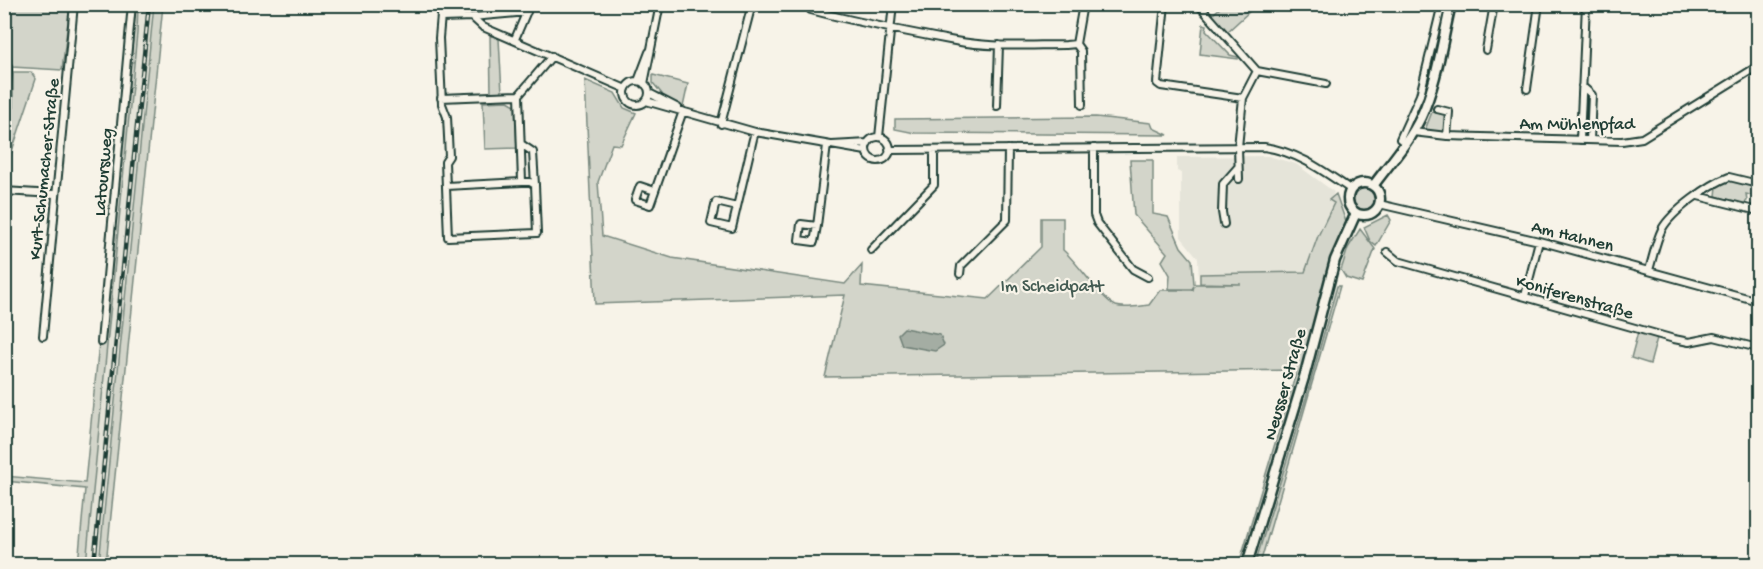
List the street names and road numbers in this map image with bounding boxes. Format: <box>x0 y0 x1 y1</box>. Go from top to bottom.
street label: Kurt-Schumacher-Straße <box>26 77 66 261</box>
street label: Am Mühlenpfad <box>1520 115 1636 136</box>
street label: Latoursweg <box>90 127 119 217</box>
street label: Am Hahnen <box>1529 217 1616 258</box>
street label: Koniferenstraße <box>1513 272 1636 325</box>
street label: Neusser Straße <box>1260 326 1313 443</box>

